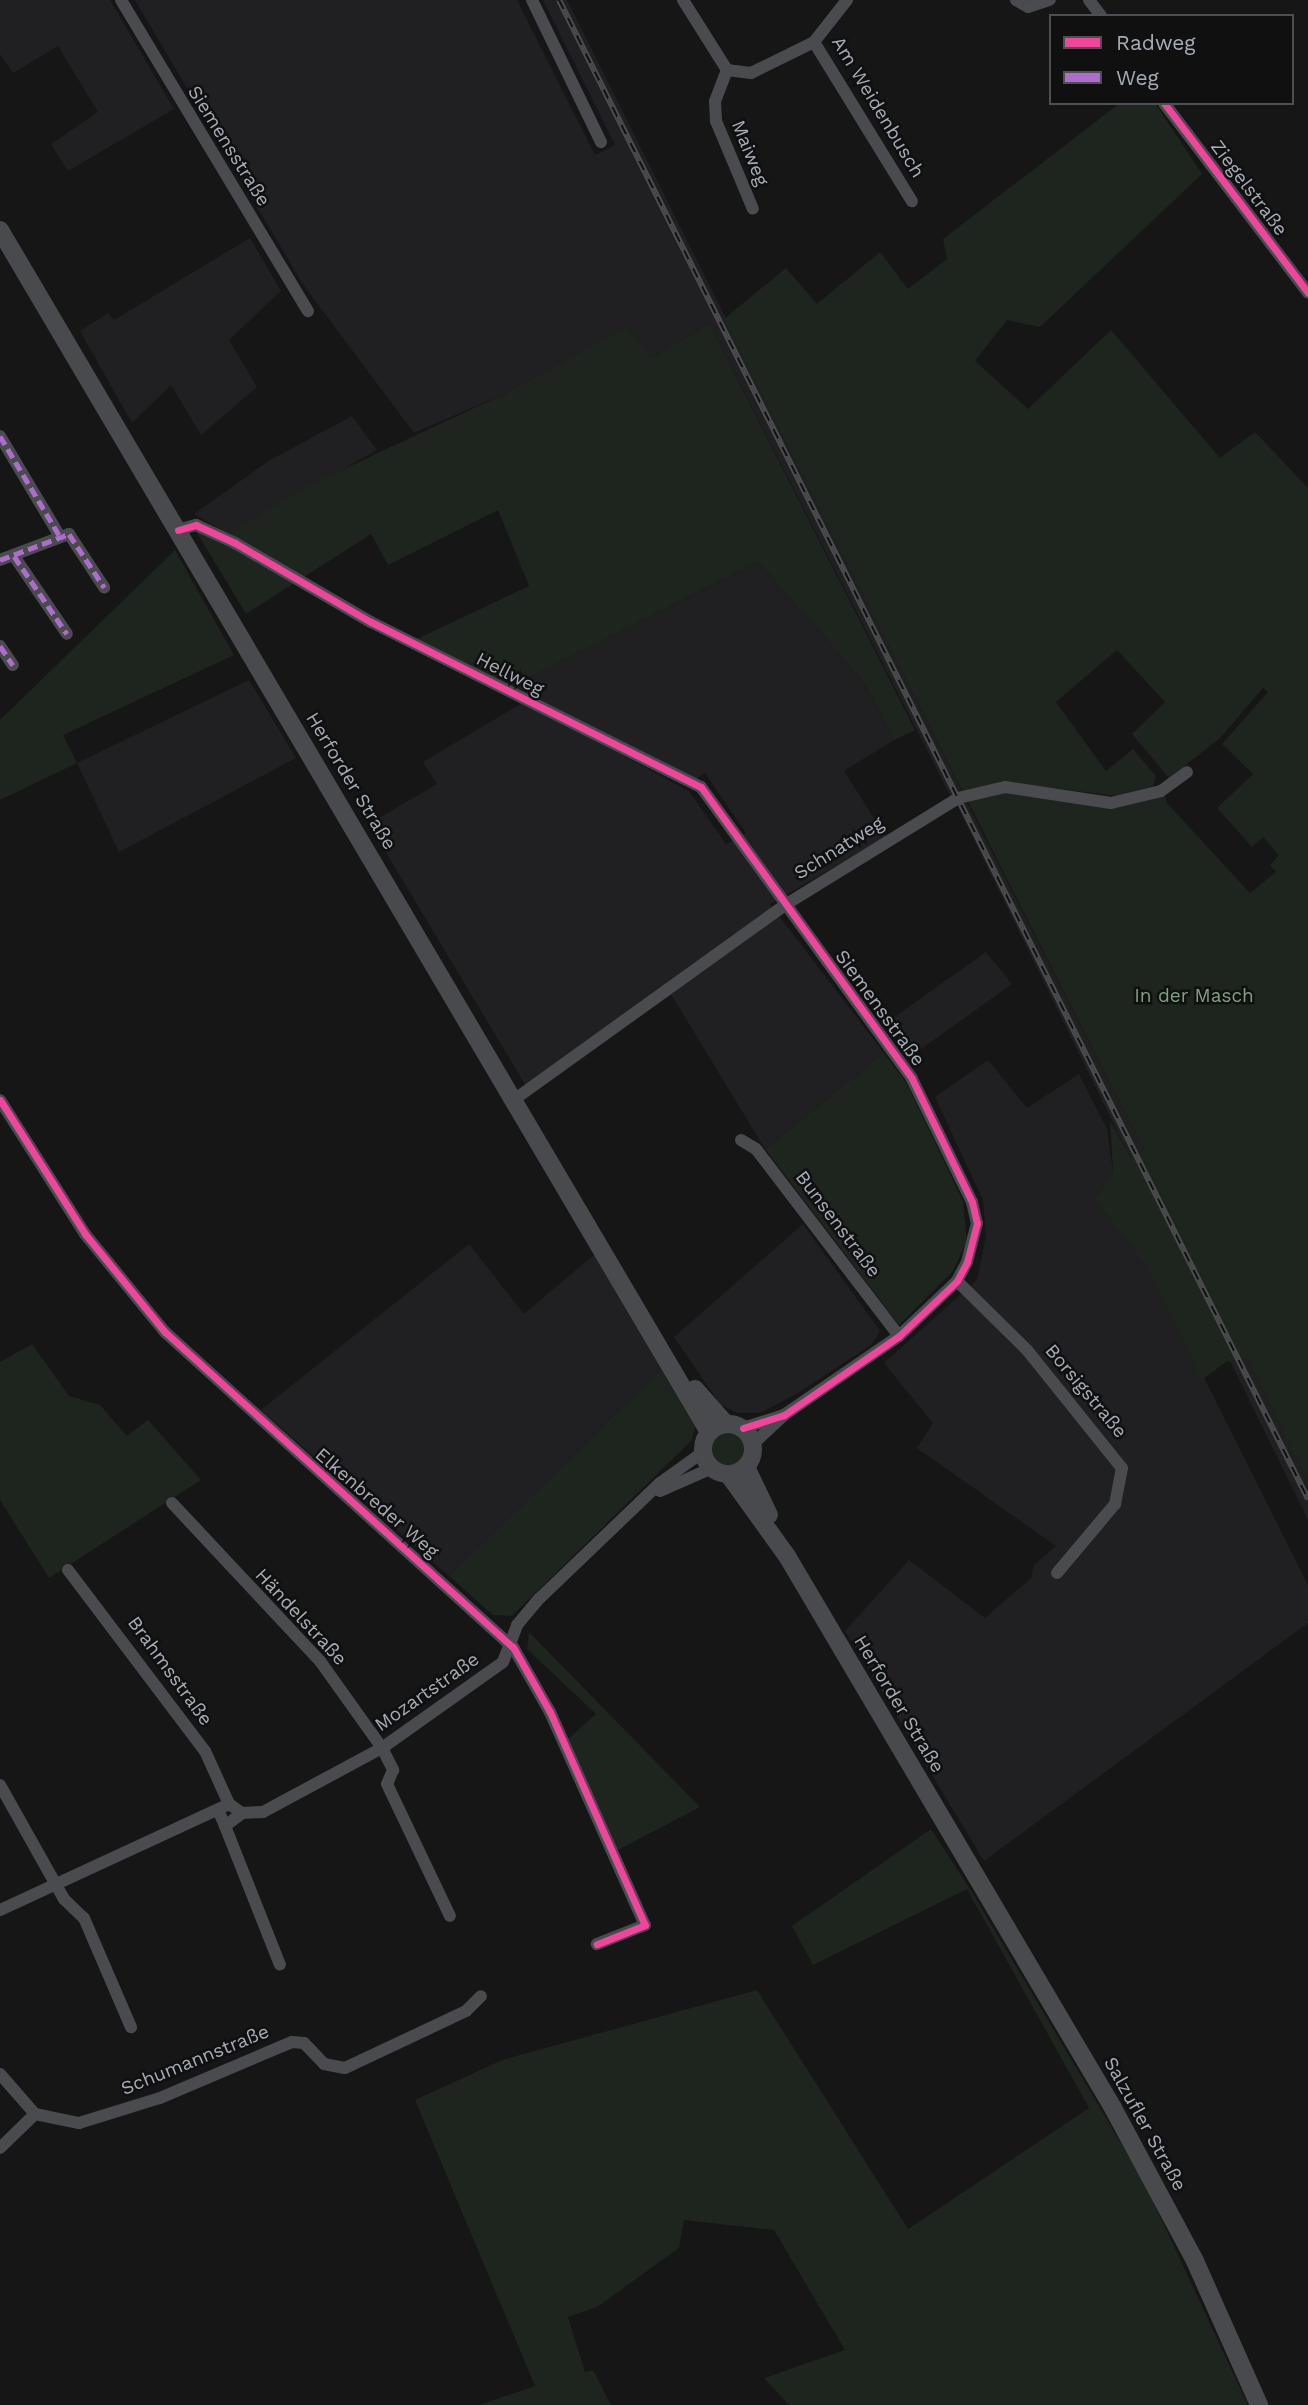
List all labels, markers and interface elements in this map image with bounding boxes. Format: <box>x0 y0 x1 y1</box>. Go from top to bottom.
legend <box>1049 14 1294 105</box>
text: Radweg <box>1116 30 1196 55</box>
street label: Am Weidenbusch <box>827 32 929 182</box>
text: Weg <box>1116 65 1159 90</box>
street label: Siemensstraße <box>183 82 275 210</box>
street label: Maiweg <box>727 117 773 189</box>
street label: Ziegelstraße <box>1206 136 1292 240</box>
street label: Hellweg <box>472 647 548 701</box>
street label: Herforder Straße <box>301 708 401 854</box>
street label: Schnatweg <box>790 811 888 885</box>
street label: Siemensstraße <box>830 946 930 1070</box>
park label: In der Masch <box>1134 985 1254 1007</box>
street label: Bunsenstraße <box>791 1166 885 1282</box>
street label: Borsigstraße <box>1040 1340 1132 1442</box>
street label: Elkenbreder Weg <box>310 1443 444 1563</box>
street label: Händelstraße <box>250 1564 352 1670</box>
street label: Brahmsstraße <box>123 1612 217 1730</box>
street label: Herforder Straße <box>849 1631 949 1777</box>
street label: Mozartstraße <box>370 1648 484 1736</box>
street label: Schumannstraße <box>118 2020 272 2100</box>
street label: Salzufler Straße <box>1099 2053 1191 2195</box>

